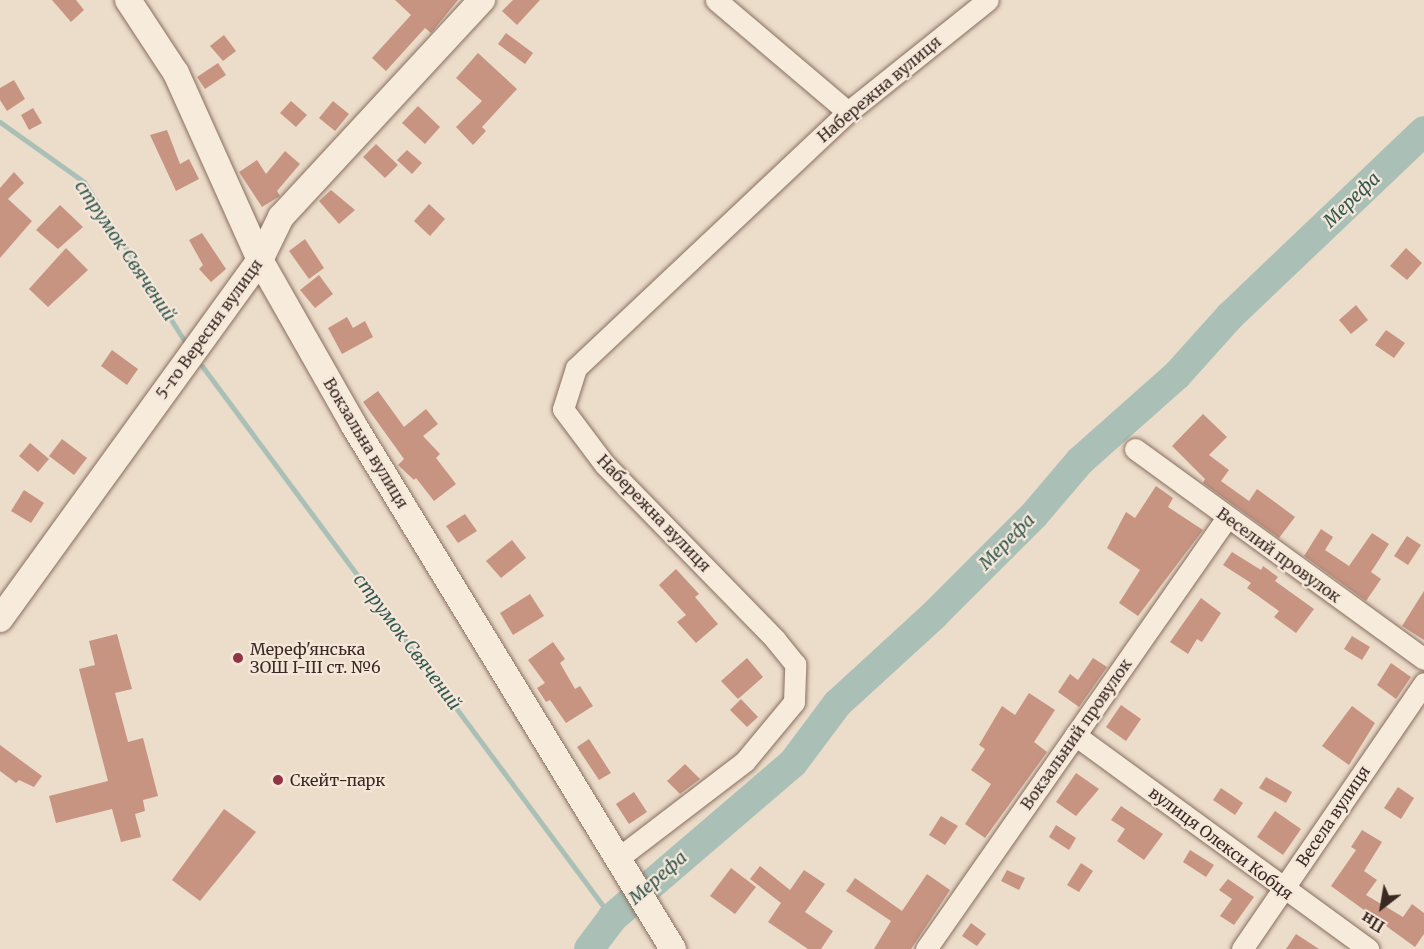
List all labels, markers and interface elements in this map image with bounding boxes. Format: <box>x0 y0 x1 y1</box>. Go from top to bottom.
street label: Набережна вулиця <box>813 32 945 146</box>
water label: Мерефа <box>1319 168 1385 232</box>
water label: струмок Свячений <box>70 176 180 326</box>
street label: 5-го Вересня вулиця <box>152 255 266 403</box>
street label: Вокзальна вулиця <box>320 374 412 512</box>
street label: Набережна вулиця <box>593 451 715 575</box>
street label: Веселий провулок <box>1213 504 1345 606</box>
water label: Мерефа <box>975 510 1039 574</box>
water label: струмок Свячений <box>349 570 465 714</box>
place label: Мереф'янська ЗОШ І-ІІІ ст. №6 <box>250 639 381 677</box>
marker: Мереф'янська ЗОШ І-ІІІ ст. №6 <box>231 651 245 665</box>
street label: Вокзальний провулок <box>1017 655 1135 813</box>
street label: Весела вулиця <box>1292 762 1374 870</box>
place label: Скейт-парк <box>290 770 385 790</box>
marker: Скейт-парк <box>271 773 285 787</box>
street label: вулиця Олекси Кобця <box>1145 783 1297 903</box>
water label: Мерефа <box>624 847 692 909</box>
north arrow <box>1352 877 1412 937</box>
text: Пн <box>1357 908 1388 937</box>

